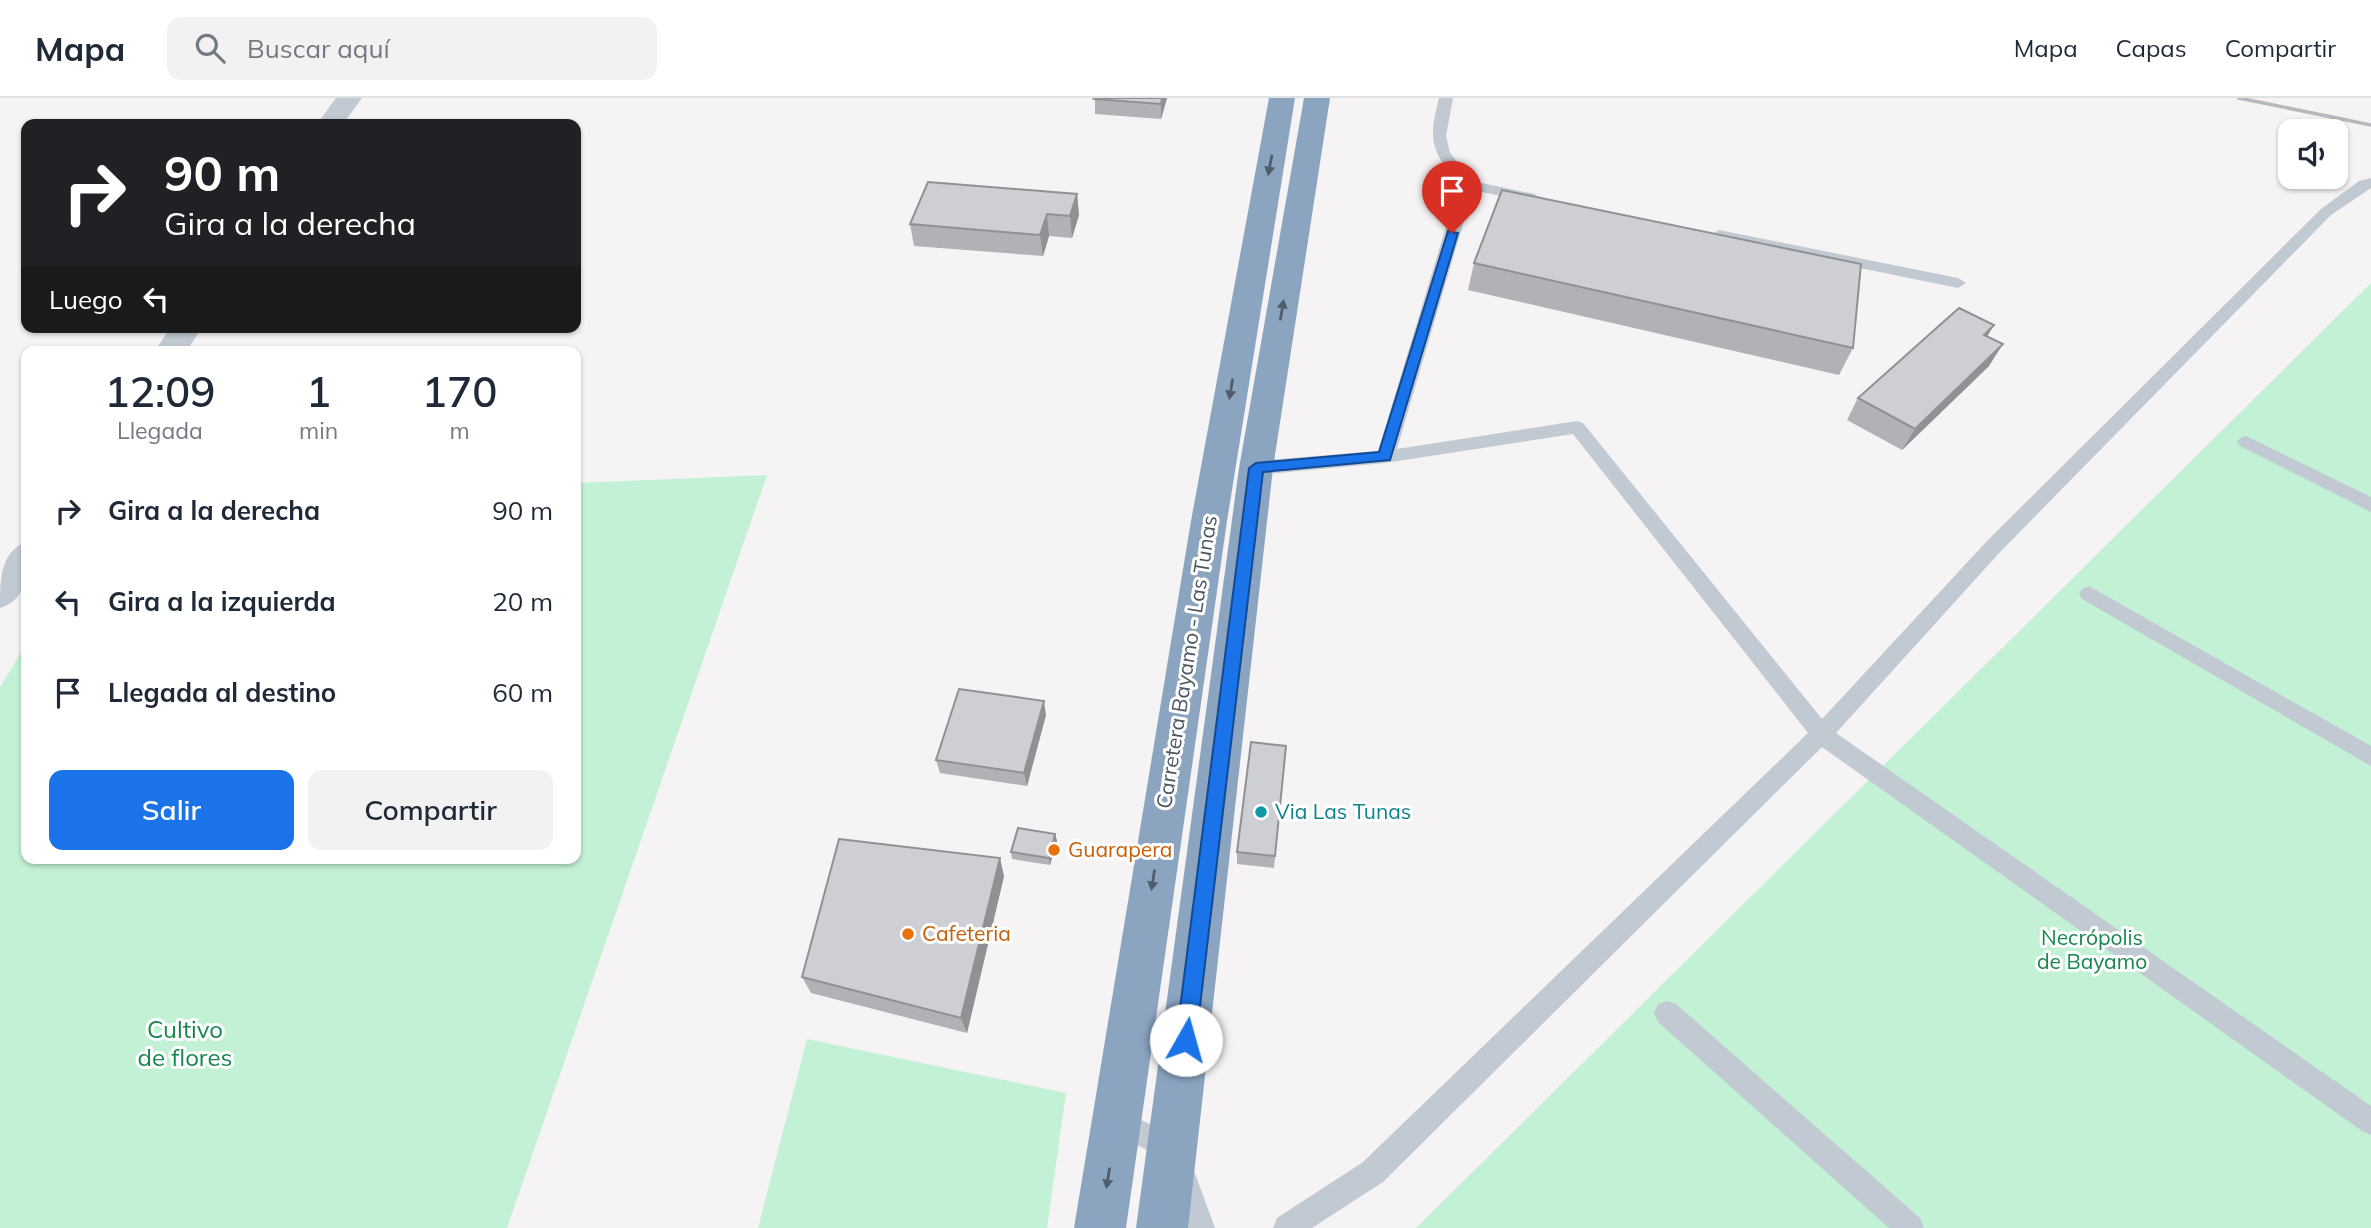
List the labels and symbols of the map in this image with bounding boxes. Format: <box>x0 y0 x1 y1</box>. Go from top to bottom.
one-way arrow <box>1264 154 1275 176</box>
pin <box>1422 161 1482 233</box>
one-way arrow <box>1277 299 1288 321</box>
one-way arrow <box>1225 378 1236 400</box>
street label: Carretera Bayamo - Las Tunas <box>1150 513 1222 810</box>
place label: Via Las Tunas <box>1275 798 1411 824</box>
marker: Via Las Tunas <box>1253 804 1269 820</box>
place label: Guarapera <box>1068 836 1172 862</box>
marker: Guarapera <box>1046 842 1062 858</box>
one-way arrow <box>1147 869 1158 891</box>
place label: Cafeteria <box>922 920 1011 946</box>
park label: Necrópolis de Bayamo <box>2037 924 2147 974</box>
marker: Cafeteria <box>900 926 916 942</box>
position arrow <box>1149 1003 1223 1077</box>
park label: Cultivo de flores <box>138 1014 232 1072</box>
one-way arrow <box>1102 1167 1113 1189</box>

